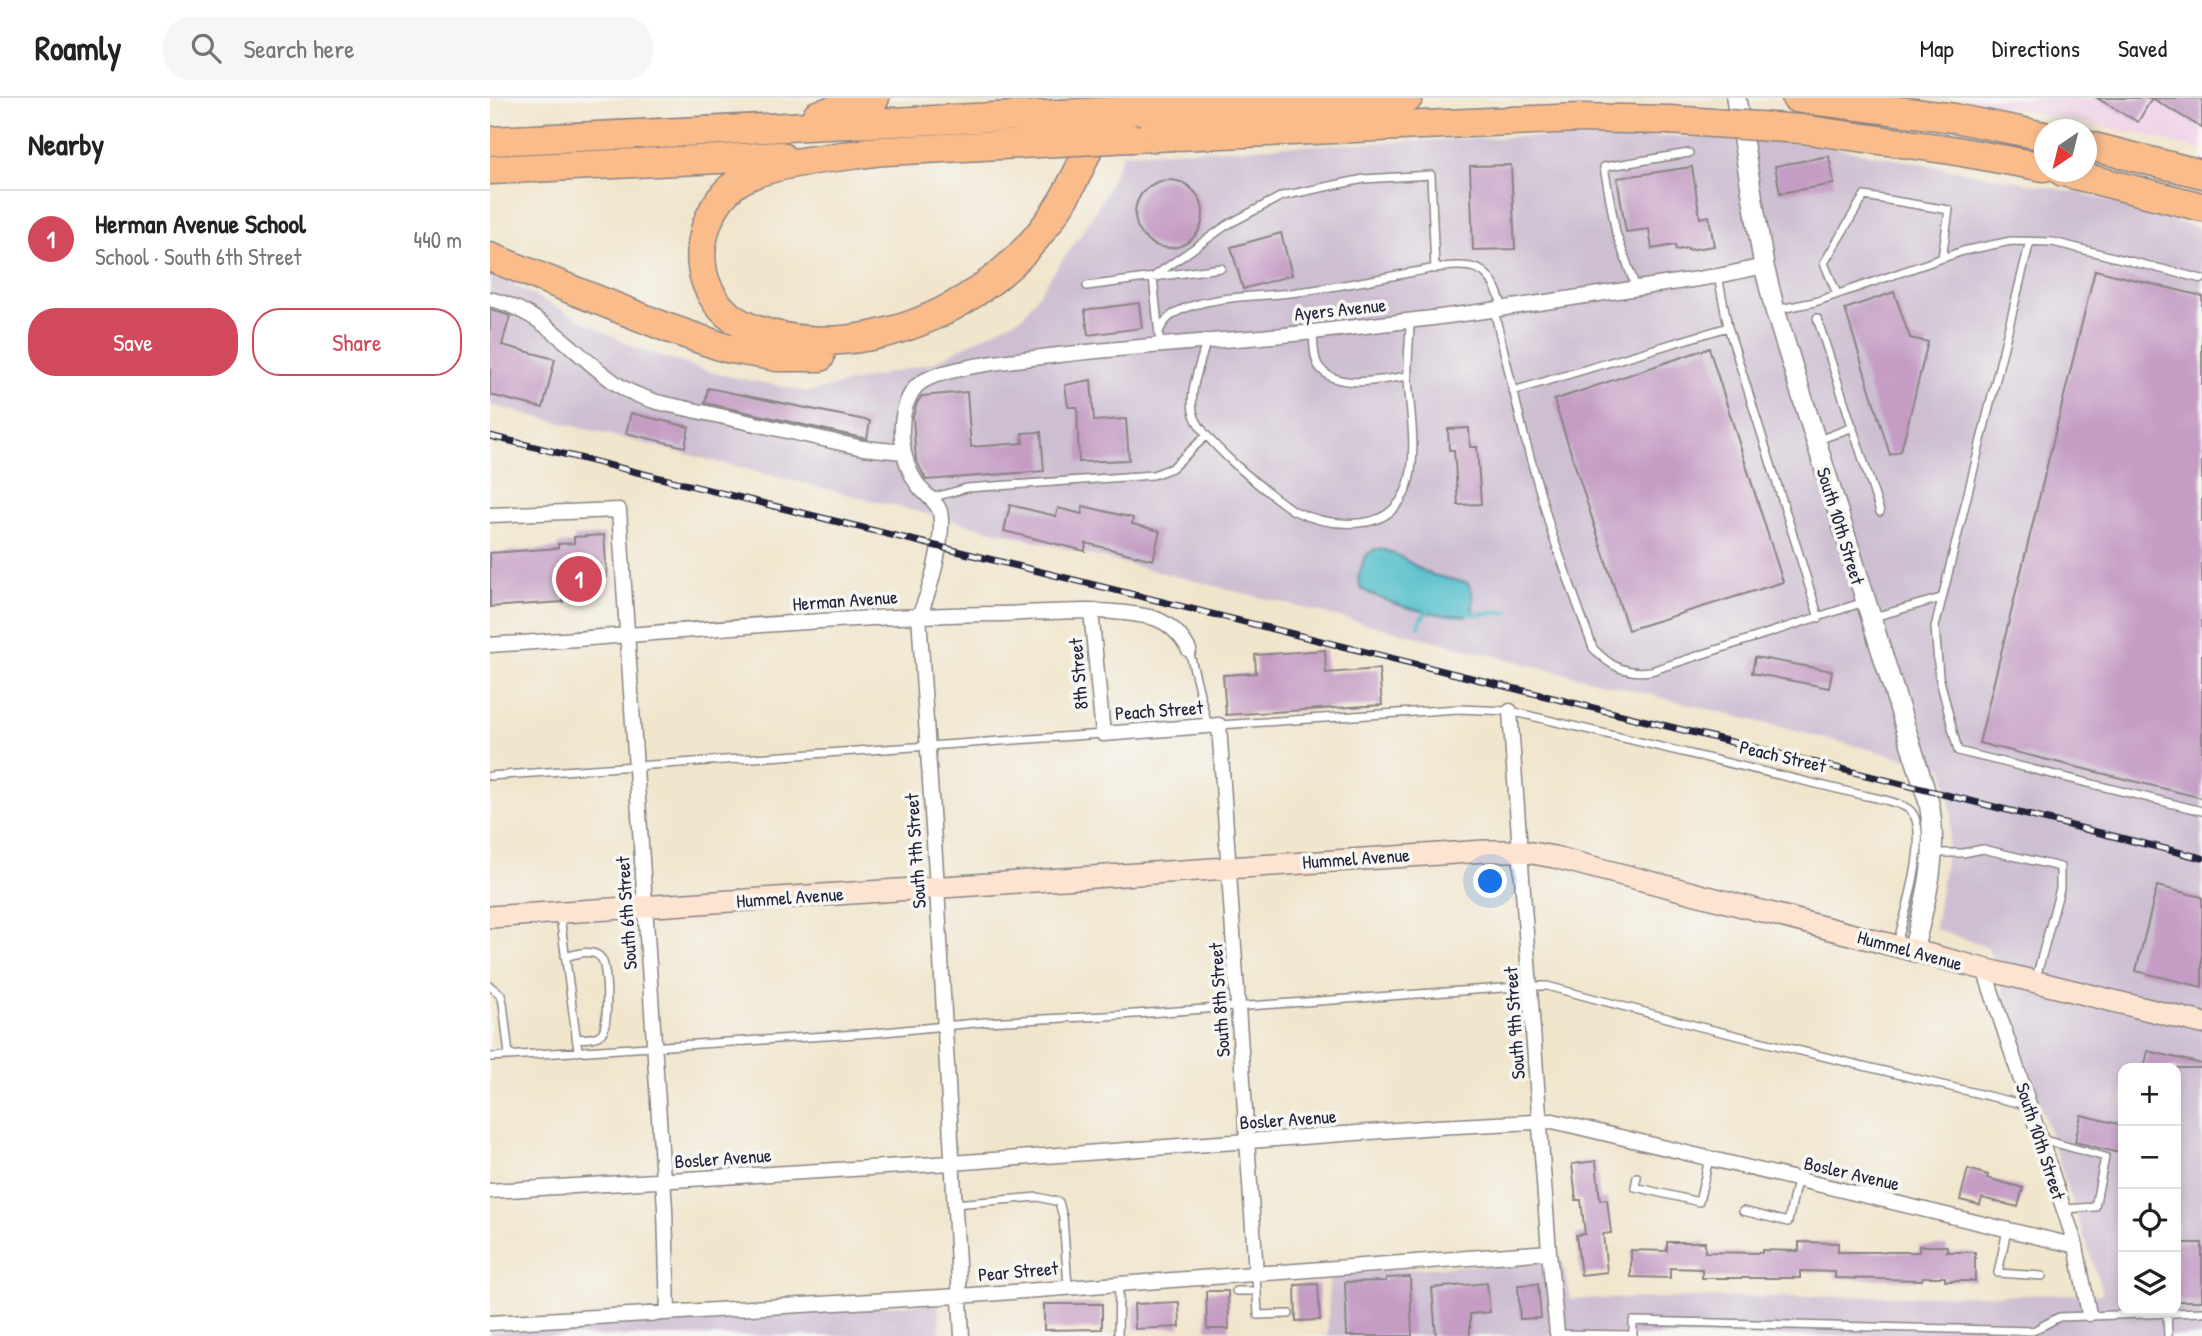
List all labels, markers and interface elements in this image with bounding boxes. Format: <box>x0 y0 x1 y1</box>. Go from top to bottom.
search box <box>163 17 653 80</box>
text: Roamly <box>35 26 121 70</box>
icon: search <box>187 29 225 67</box>
text: Search here <box>243 31 355 66</box>
text: Map <box>1920 32 1954 64</box>
text: Directions <box>1992 32 2080 64</box>
text: Saved <box>2118 32 2167 64</box>
north arrow <box>2034 119 2097 182</box>
text: Nearby <box>28 124 104 164</box>
text: Herman Avenue School <box>95 206 306 241</box>
text: 1 <box>47 224 55 255</box>
text: 440 m <box>414 224 462 255</box>
text: School · South 6th Street <box>95 241 301 272</box>
street label: Ayers Avenue <box>1293 291 1388 327</box>
button: Save <box>28 308 238 376</box>
button: Share <box>252 308 462 376</box>
street label: South 10th Street <box>1811 464 1871 588</box>
pin: 1 <box>556 553 602 605</box>
street label: Herman Avenue <box>792 583 899 617</box>
street label: 8th Street <box>1062 637 1094 711</box>
street label: Peach Street <box>1114 694 1204 726</box>
street label: Peach Street <box>1737 733 1829 779</box>
street label: South 7th Street <box>898 792 932 909</box>
street label: Hummel Avenue <box>1301 841 1411 875</box>
street label: South 6th Street <box>609 855 643 971</box>
your location <box>1473 864 1507 898</box>
street label: Hummel Avenue <box>735 880 845 914</box>
street label: Hummel Avenue <box>1855 924 1966 977</box>
street label: South 8th Street <box>1202 942 1236 1058</box>
street label: South 9th Street <box>1497 965 1531 1080</box>
map controls <box>2118 1063 2181 1315</box>
button: + <box>2118 1063 2181 1126</box>
street label: South 10th Street <box>2010 1079 2072 1203</box>
street label: Bosler Avenue <box>1239 1103 1338 1135</box>
button: − <box>2118 1126 2181 1189</box>
street label: Bosler Avenue <box>674 1142 773 1174</box>
street label: Bosler Avenue <box>1802 1149 1903 1197</box>
button: locate <box>2118 1189 2181 1252</box>
button: layers <box>2118 1252 2181 1315</box>
street label: Pear Street <box>977 1255 1059 1287</box>

